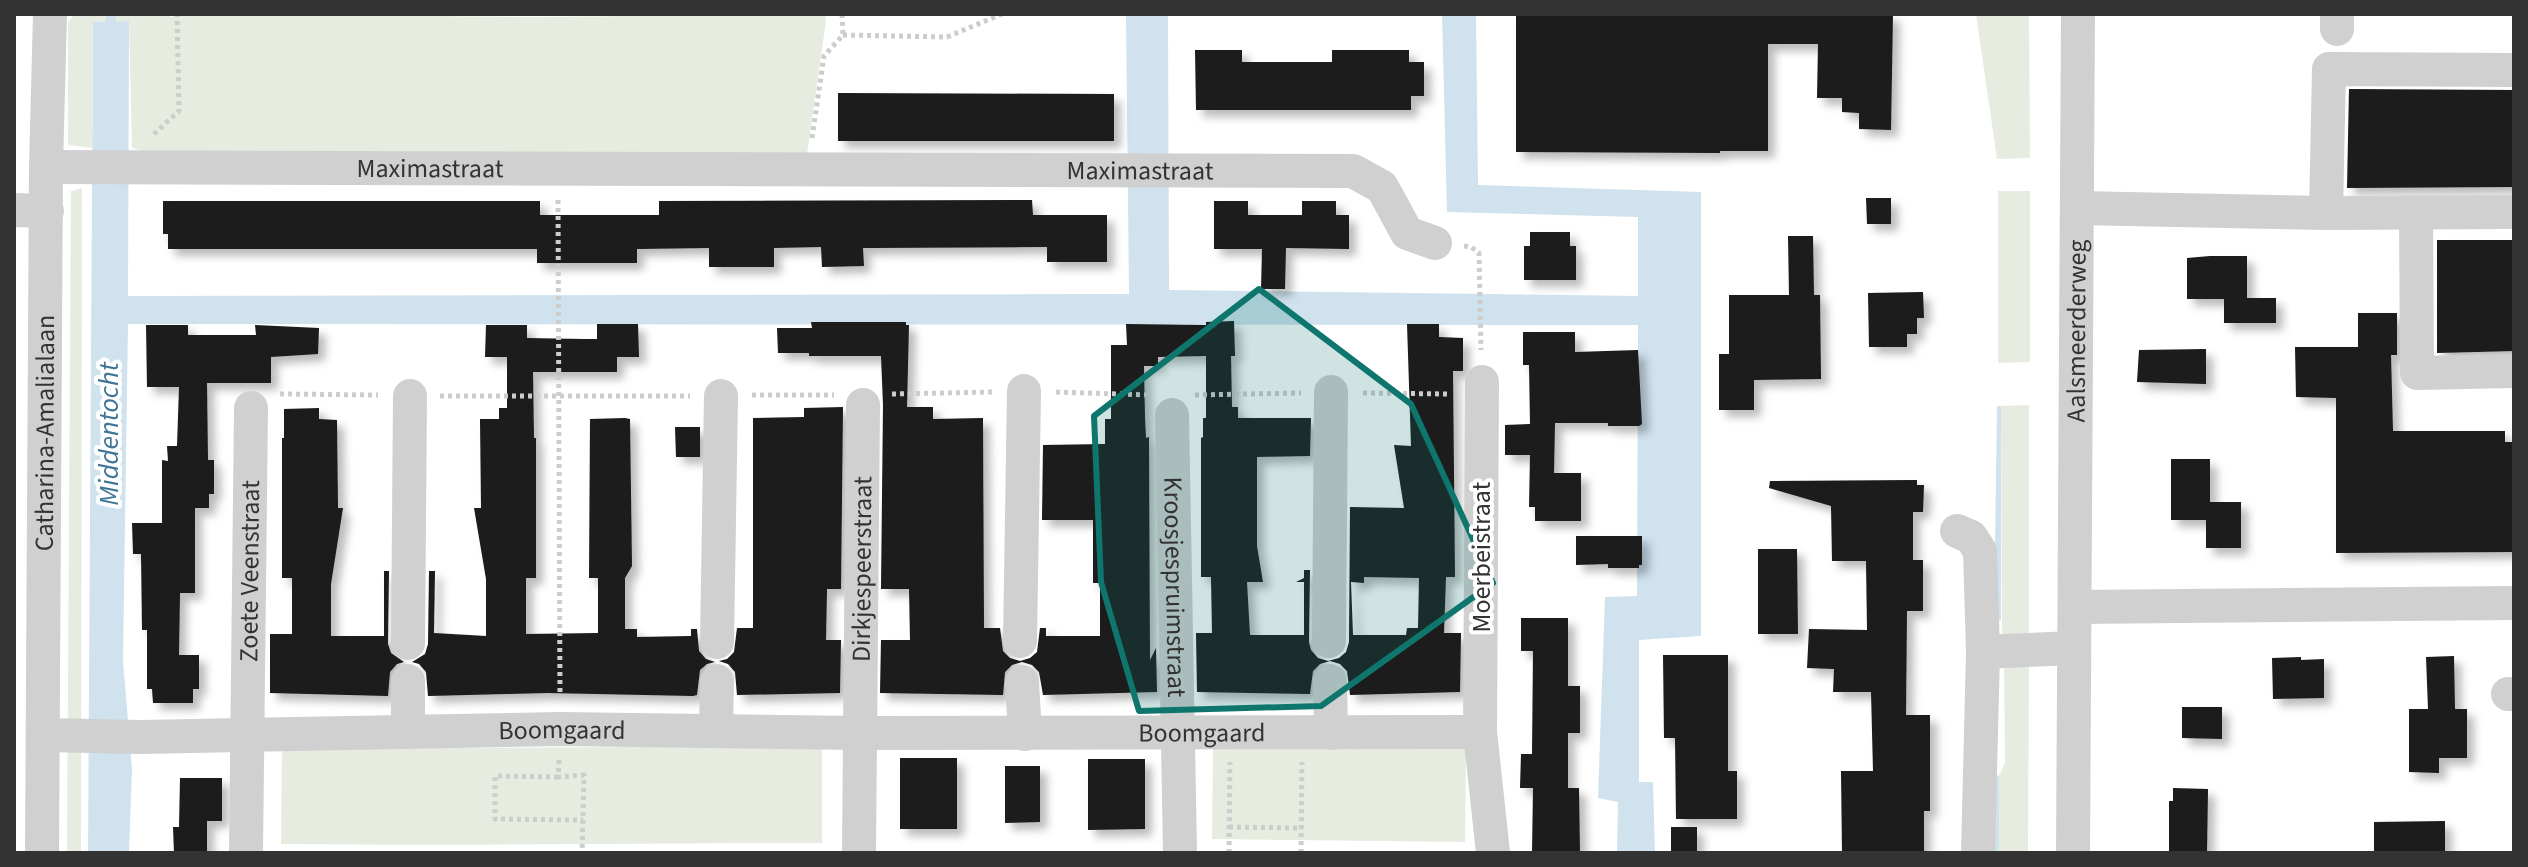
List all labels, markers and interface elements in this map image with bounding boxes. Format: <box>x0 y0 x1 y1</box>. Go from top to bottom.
street label: Maximastraat <box>356 149 504 187</box>
street label: Maximastraat <box>1066 152 1214 189</box>
street label: Aalsmeerderweg <box>2057 240 2095 422</box>
street label: Catharina-Amalialaan <box>25 315 64 551</box>
water label: Middentocht <box>89 361 129 506</box>
street label: Dirkjespeerstraat <box>842 476 881 662</box>
street label: Kroosjespruimstraat <box>1155 476 1196 698</box>
street label: Zoete Veenstraat <box>230 480 269 662</box>
street label: Moerbeistraat <box>1463 481 1500 632</box>
street label: Boomgaard <box>498 710 626 749</box>
street label: Boomgaard <box>1138 714 1265 751</box>

